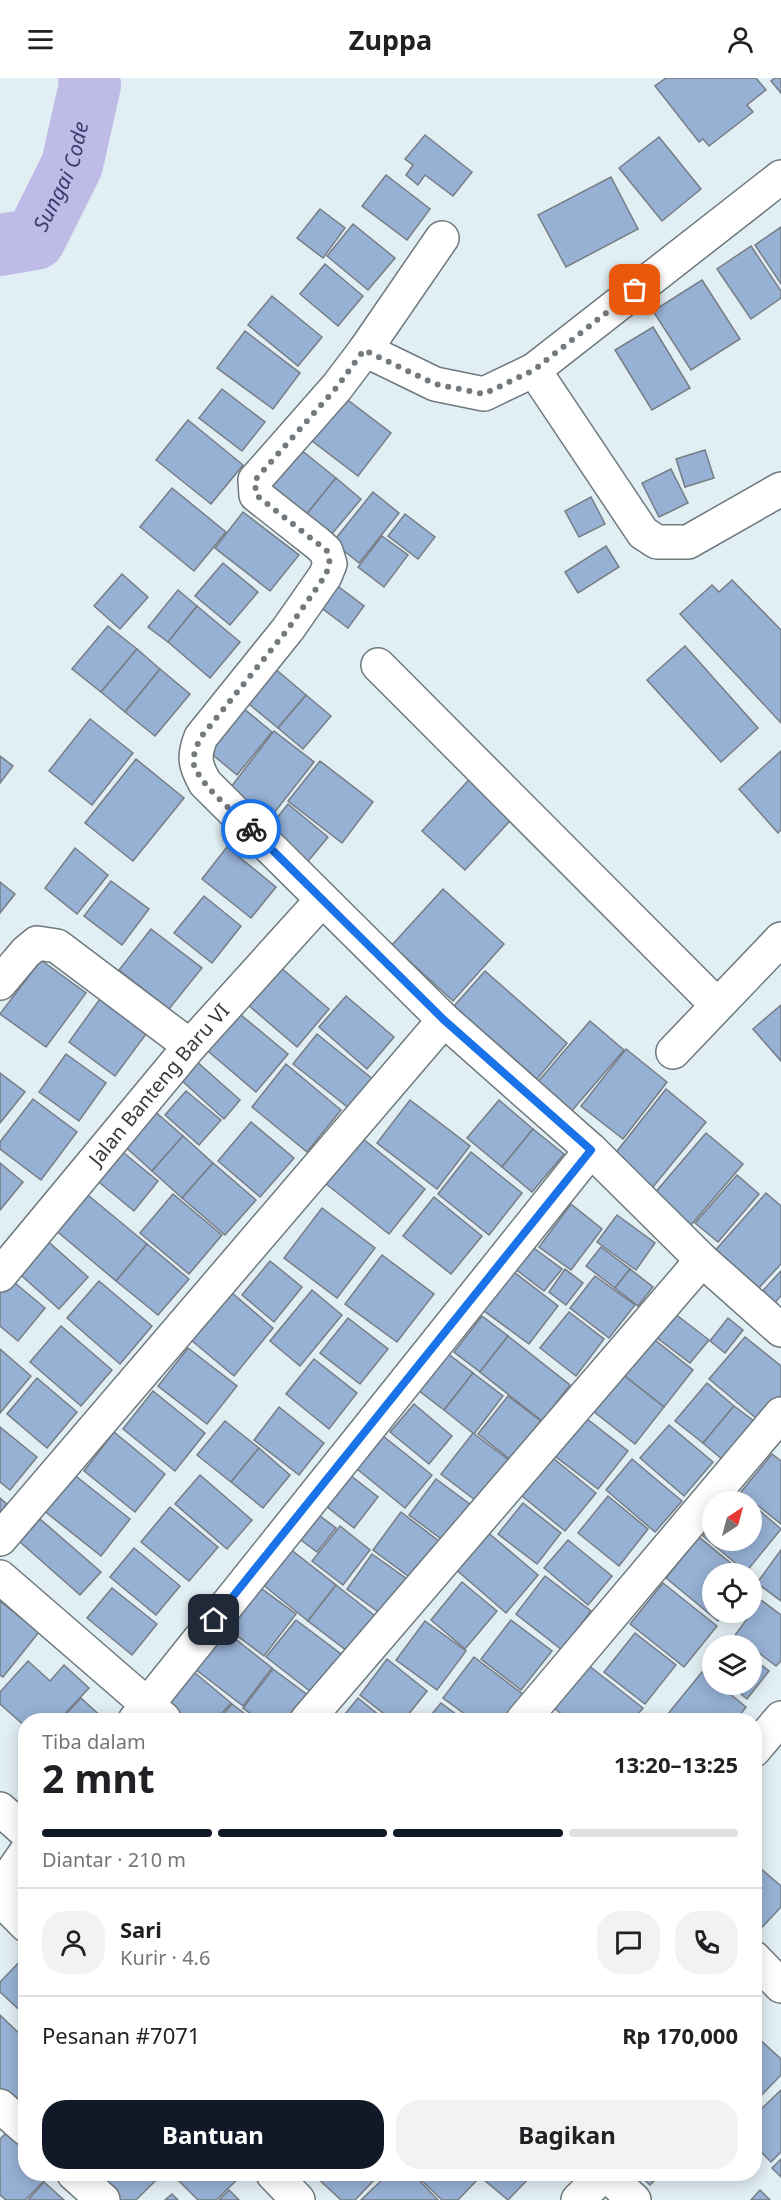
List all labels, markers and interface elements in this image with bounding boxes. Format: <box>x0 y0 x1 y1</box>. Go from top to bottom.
text: Zuppa <box>349 21 432 58</box>
icon: menu <box>24 23 57 56</box>
icon: person <box>724 23 757 56</box>
water label: Sungai Code <box>26 119 94 236</box>
pin <box>609 264 660 315</box>
icon: bag <box>618 273 651 306</box>
courier <box>221 799 281 859</box>
icon: bike <box>235 813 268 846</box>
street label: Jalan Banteng Baru VI <box>81 998 235 1173</box>
north arrow <box>702 1491 762 1551</box>
map controls <box>702 1491 762 1695</box>
button: locate <box>702 1563 762 1623</box>
pin <box>188 1594 239 1645</box>
icon: home <box>197 1603 230 1636</box>
button: layers <box>702 1635 762 1695</box>
text: Tiba dalam <box>42 1728 146 1755</box>
text: 13:20–13:25 <box>614 1749 738 1779</box>
text: 2 mnt <box>42 1751 155 1804</box>
text: Diantar · 210 m <box>42 1846 186 1873</box>
button: person <box>42 1911 105 1974</box>
button: chat <box>597 1911 660 1974</box>
button: phone <box>675 1911 738 1974</box>
text: Sari <box>120 1914 162 1944</box>
text: Kurir · 4.6 <box>120 1944 210 1971</box>
text: Pesanan #7071 <box>42 2020 200 2050</box>
text: Rp 170,000 <box>622 2020 738 2050</box>
button: Bantuan <box>42 2100 384 2169</box>
button: Bagikan <box>396 2100 738 2169</box>

